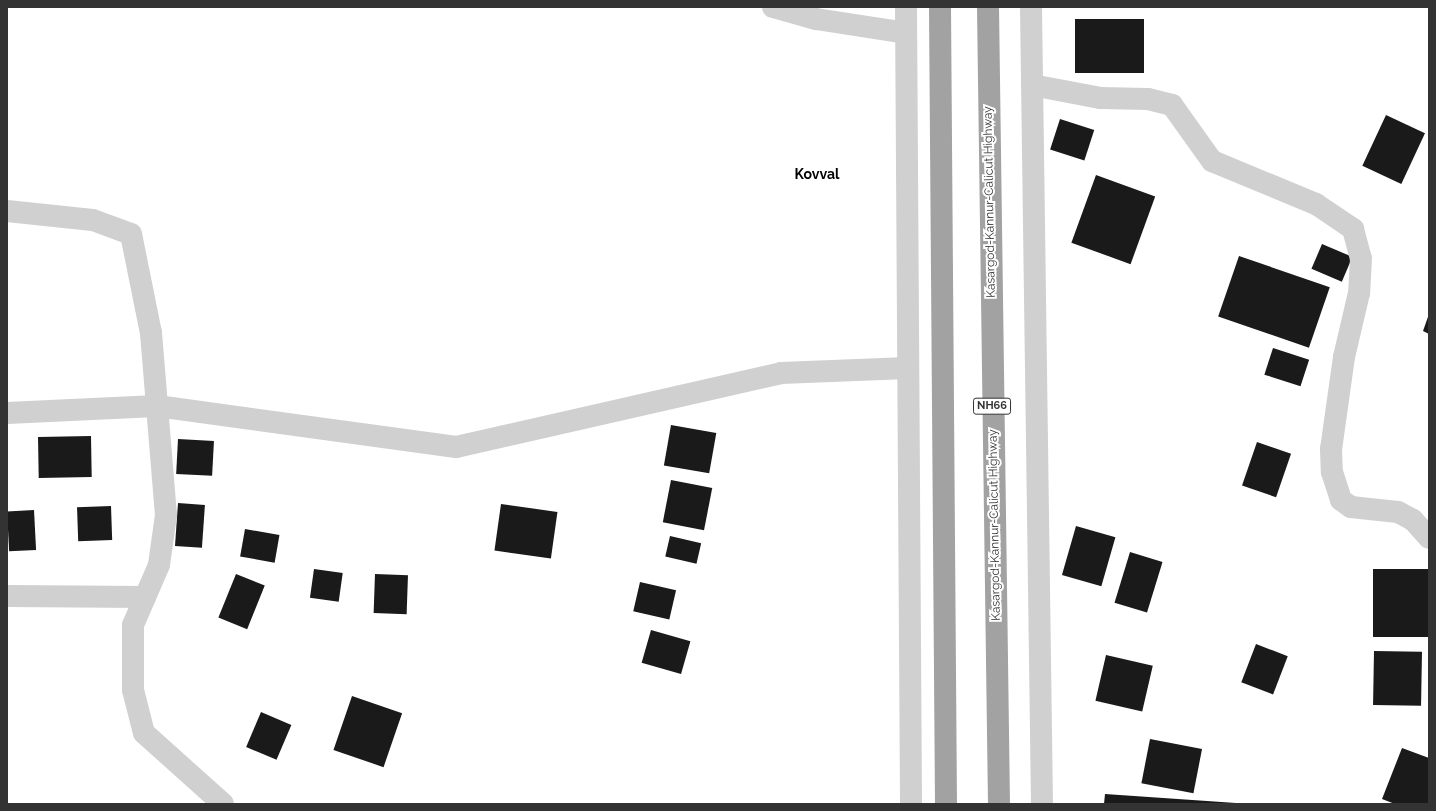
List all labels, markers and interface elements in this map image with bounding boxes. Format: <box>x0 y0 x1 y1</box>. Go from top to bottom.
street label: Kasargod-Kannur-Calicut Highway <box>981 106 999 298</box>
district label: Kovval <box>795 166 839 182</box>
road number: NH66 <box>973 397 1011 415</box>
street label: Kasargod-Kannur-Calicut Highway <box>986 429 1004 621</box>

